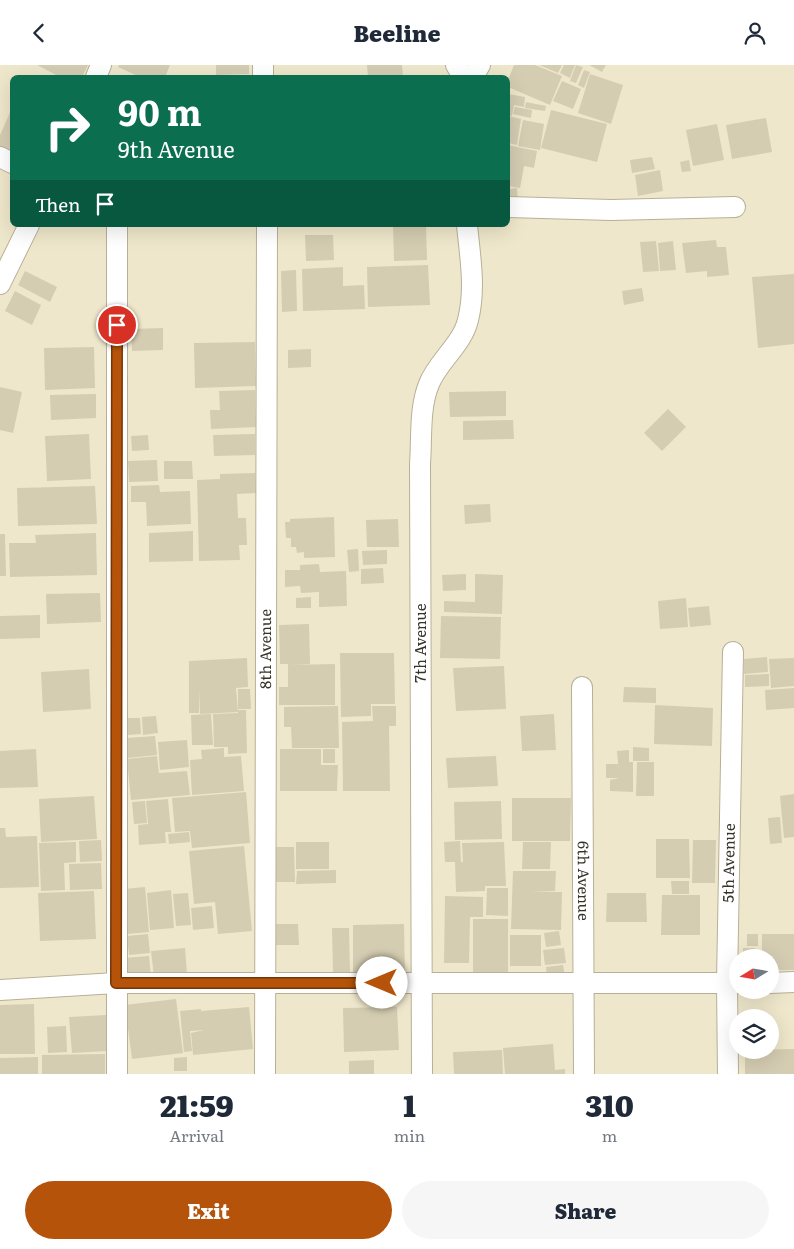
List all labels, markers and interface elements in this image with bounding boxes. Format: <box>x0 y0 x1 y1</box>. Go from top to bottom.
text: Beeline <box>353 16 441 49</box>
icon: back <box>25 19 53 47</box>
icon: person <box>741 19 769 47</box>
text: 90 m <box>118 85 202 137</box>
icon: right <box>35 95 100 160</box>
text: 9th Avenue <box>118 132 235 165</box>
text: Then <box>35 190 81 218</box>
icon: arrive <box>91 190 119 218</box>
pin <box>96 304 138 346</box>
icon: arrive <box>103 311 131 339</box>
street label: 7th Avenue <box>408 603 431 683</box>
street label: 8th Avenue <box>253 609 276 689</box>
street label: 5th Avenue <box>715 823 740 903</box>
street label: 6th Avenue <box>573 841 596 921</box>
north arrow <box>729 949 779 999</box>
map controls <box>729 949 779 1059</box>
position arrow <box>355 956 407 1008</box>
button: layers <box>729 1009 779 1059</box>
text: 21:59 <box>160 1082 234 1126</box>
text: 1 <box>403 1082 416 1126</box>
text: 310 <box>585 1082 634 1126</box>
text: Arrival <box>170 1123 224 1147</box>
text: min <box>394 1123 425 1147</box>
text: m <box>602 1123 617 1147</box>
button: Exit <box>25 1181 392 1239</box>
button: Share <box>402 1181 769 1239</box>

